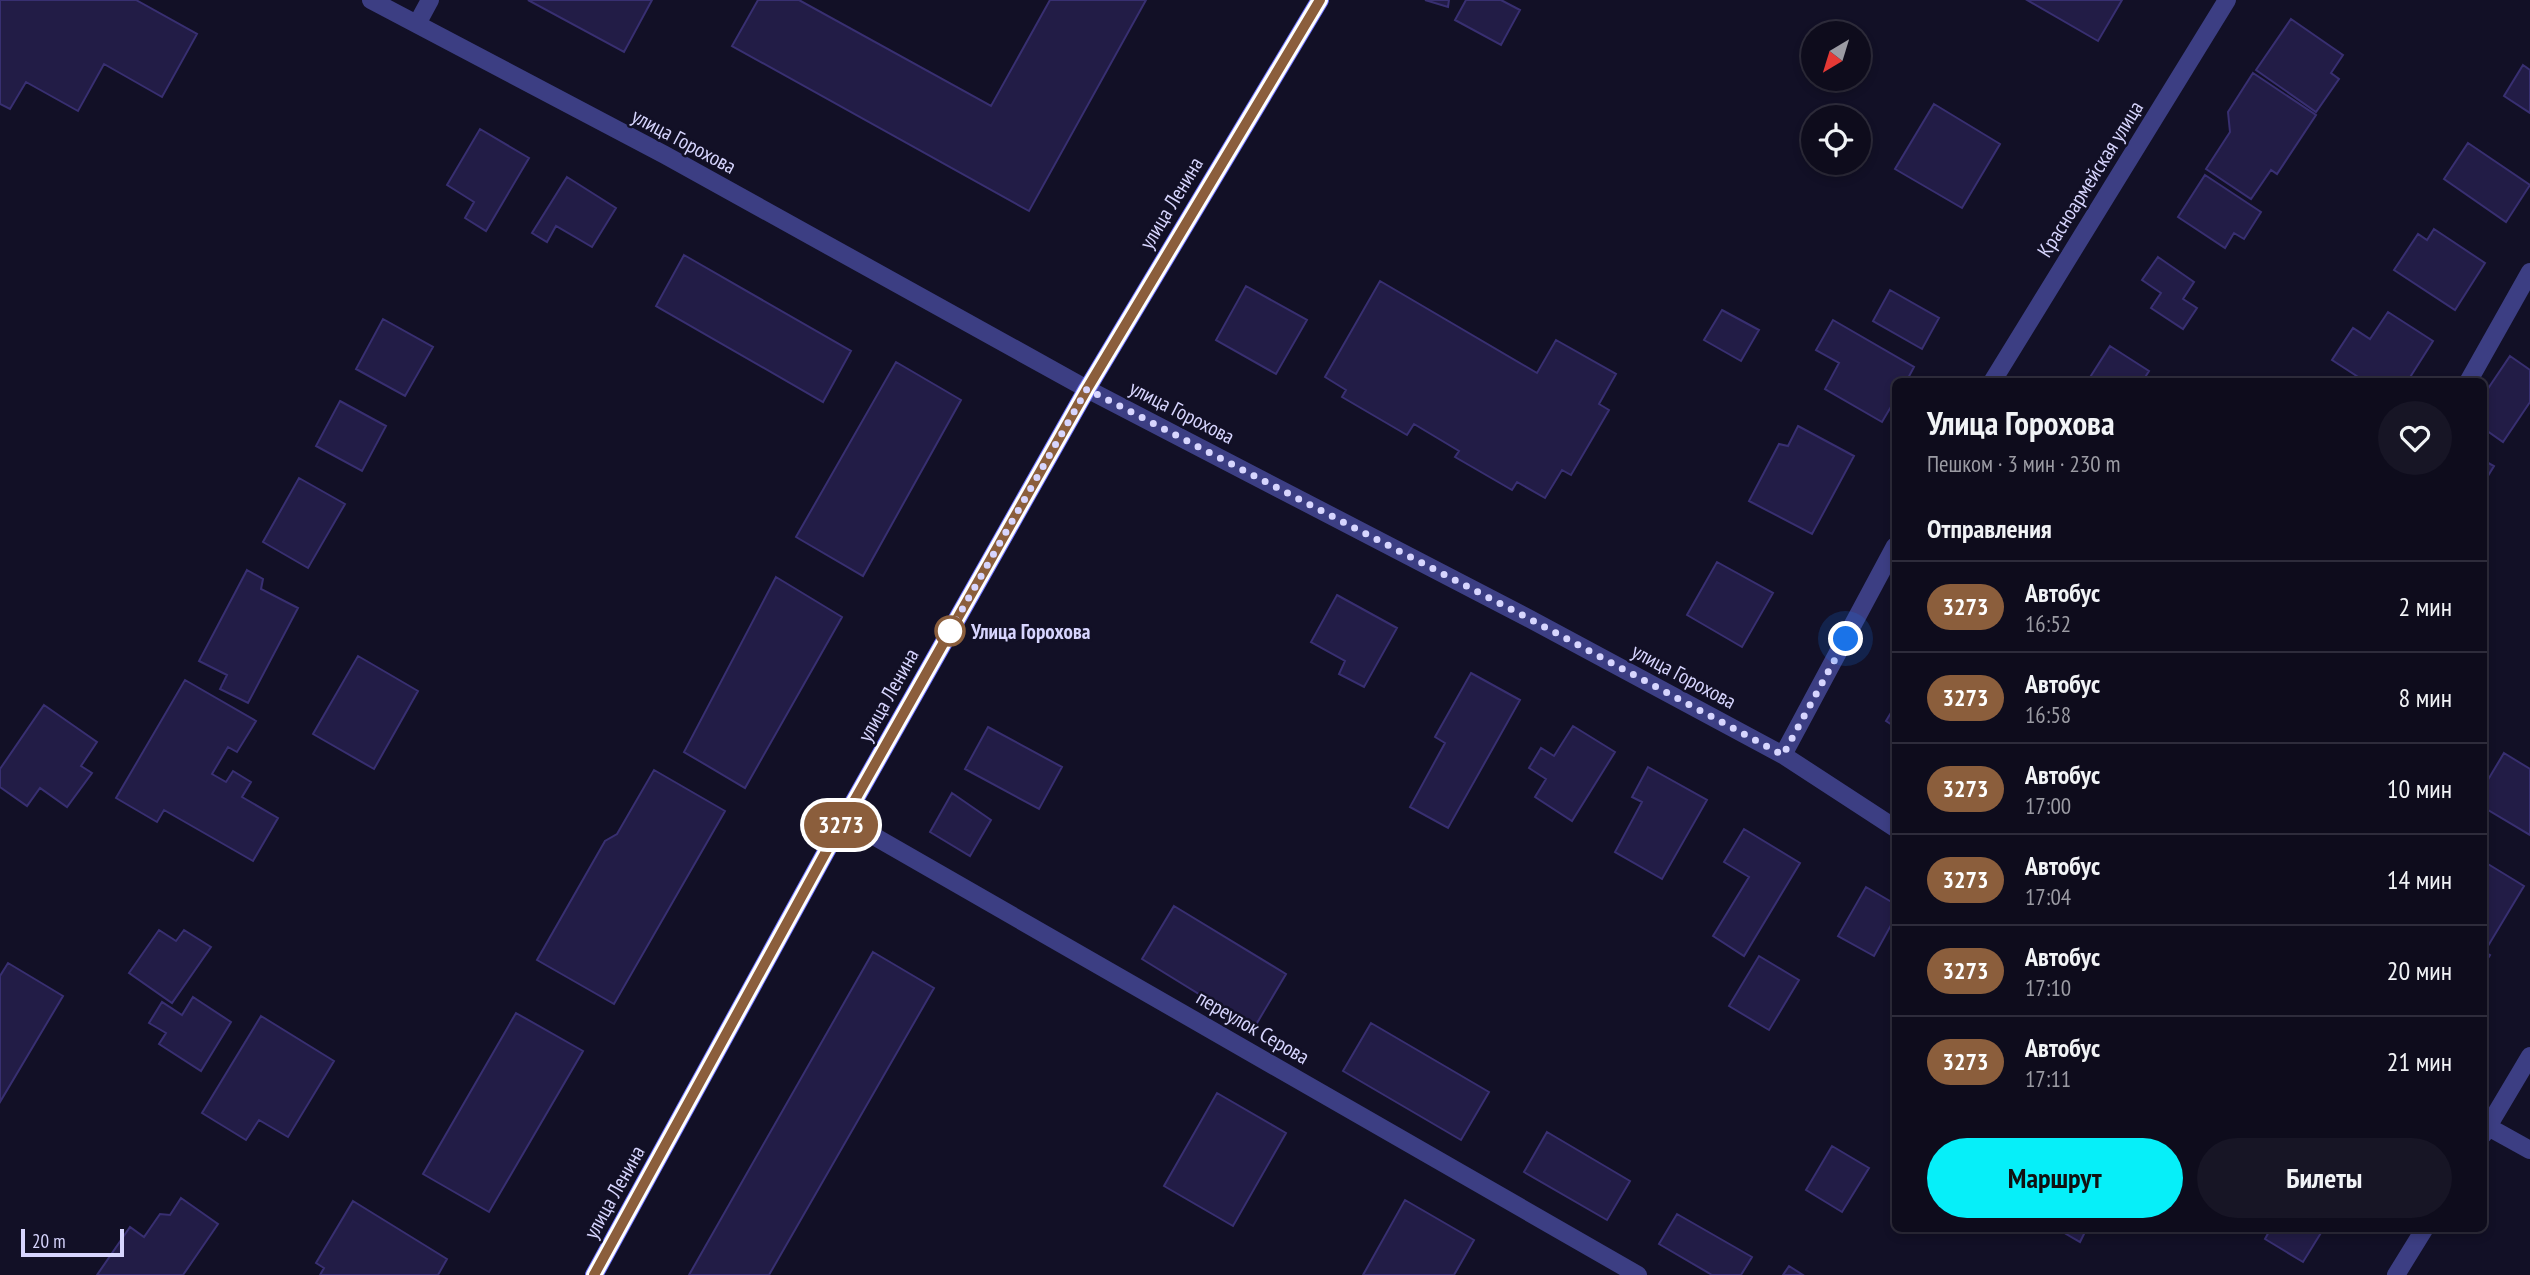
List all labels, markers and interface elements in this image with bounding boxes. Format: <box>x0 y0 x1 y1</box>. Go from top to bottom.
north arrow <box>1801 21 1871 91</box>
map controls <box>1801 21 1871 175</box>
street label: Красноармейская улица <box>2031 96 2149 262</box>
street label: улица Горохова <box>627 102 741 180</box>
button: locate <box>1801 105 1871 175</box>
street label: улица Ленина <box>1133 152 1209 254</box>
street label: улица Горохова <box>1125 374 1239 450</box>
text: Улица Горохова <box>1927 401 2115 444</box>
button: heart <box>2378 401 2452 475</box>
text: Пешком · 3 мин · 230 m <box>1927 449 2120 478</box>
text: Отправления <box>1927 512 2052 545</box>
text: Автобус <box>2025 576 2100 609</box>
text: 2 мин <box>2399 590 2452 623</box>
text: 3273 <box>1943 591 1988 622</box>
text: 16:52 <box>2025 609 2071 638</box>
marker: Улица Горохова <box>935 616 965 646</box>
place label: Улица Горохова <box>970 618 1091 645</box>
your location <box>1828 621 1863 656</box>
street label: улица Горохова <box>1627 637 1741 715</box>
street label: улица Ленина <box>851 644 925 746</box>
text: Автобус <box>2025 667 2100 700</box>
text: 8 мин <box>2399 681 2452 714</box>
text: 3273 <box>1943 682 1988 713</box>
text: 16:58 <box>2025 700 2071 729</box>
text: Автобус <box>2025 758 2100 791</box>
text: 10 мин <box>2387 772 2452 805</box>
text: 3273 <box>1943 773 1988 804</box>
text: 17:00 <box>2025 791 2071 820</box>
line badge: 3273 <box>792 802 890 848</box>
text: 3273 <box>818 809 864 840</box>
text: Автобус <box>2025 849 2100 882</box>
text: 14 мин <box>2387 863 2452 896</box>
text: 3273 <box>1943 864 1988 895</box>
text: 17:04 <box>2025 882 2071 911</box>
text: Автобус <box>2025 940 2100 973</box>
text: 20 мин <box>2387 954 2452 987</box>
text: 3273 <box>1943 955 1988 986</box>
text: 17:10 <box>2025 973 2071 1002</box>
street label: переулок Серова <box>1192 984 1314 1070</box>
text: Автобус <box>2025 1031 2100 1064</box>
text: 21 мин <box>2387 1045 2452 1078</box>
text: 3273 <box>1943 1046 1988 1077</box>
text: 17:11 <box>2025 1064 2071 1093</box>
button: Маршрут <box>1927 1138 2183 1218</box>
button: Билеты <box>2197 1138 2452 1218</box>
street label: улица Ленина <box>577 1141 651 1243</box>
scale bar <box>21 1226 124 1258</box>
text: 20 m <box>32 1229 66 1253</box>

